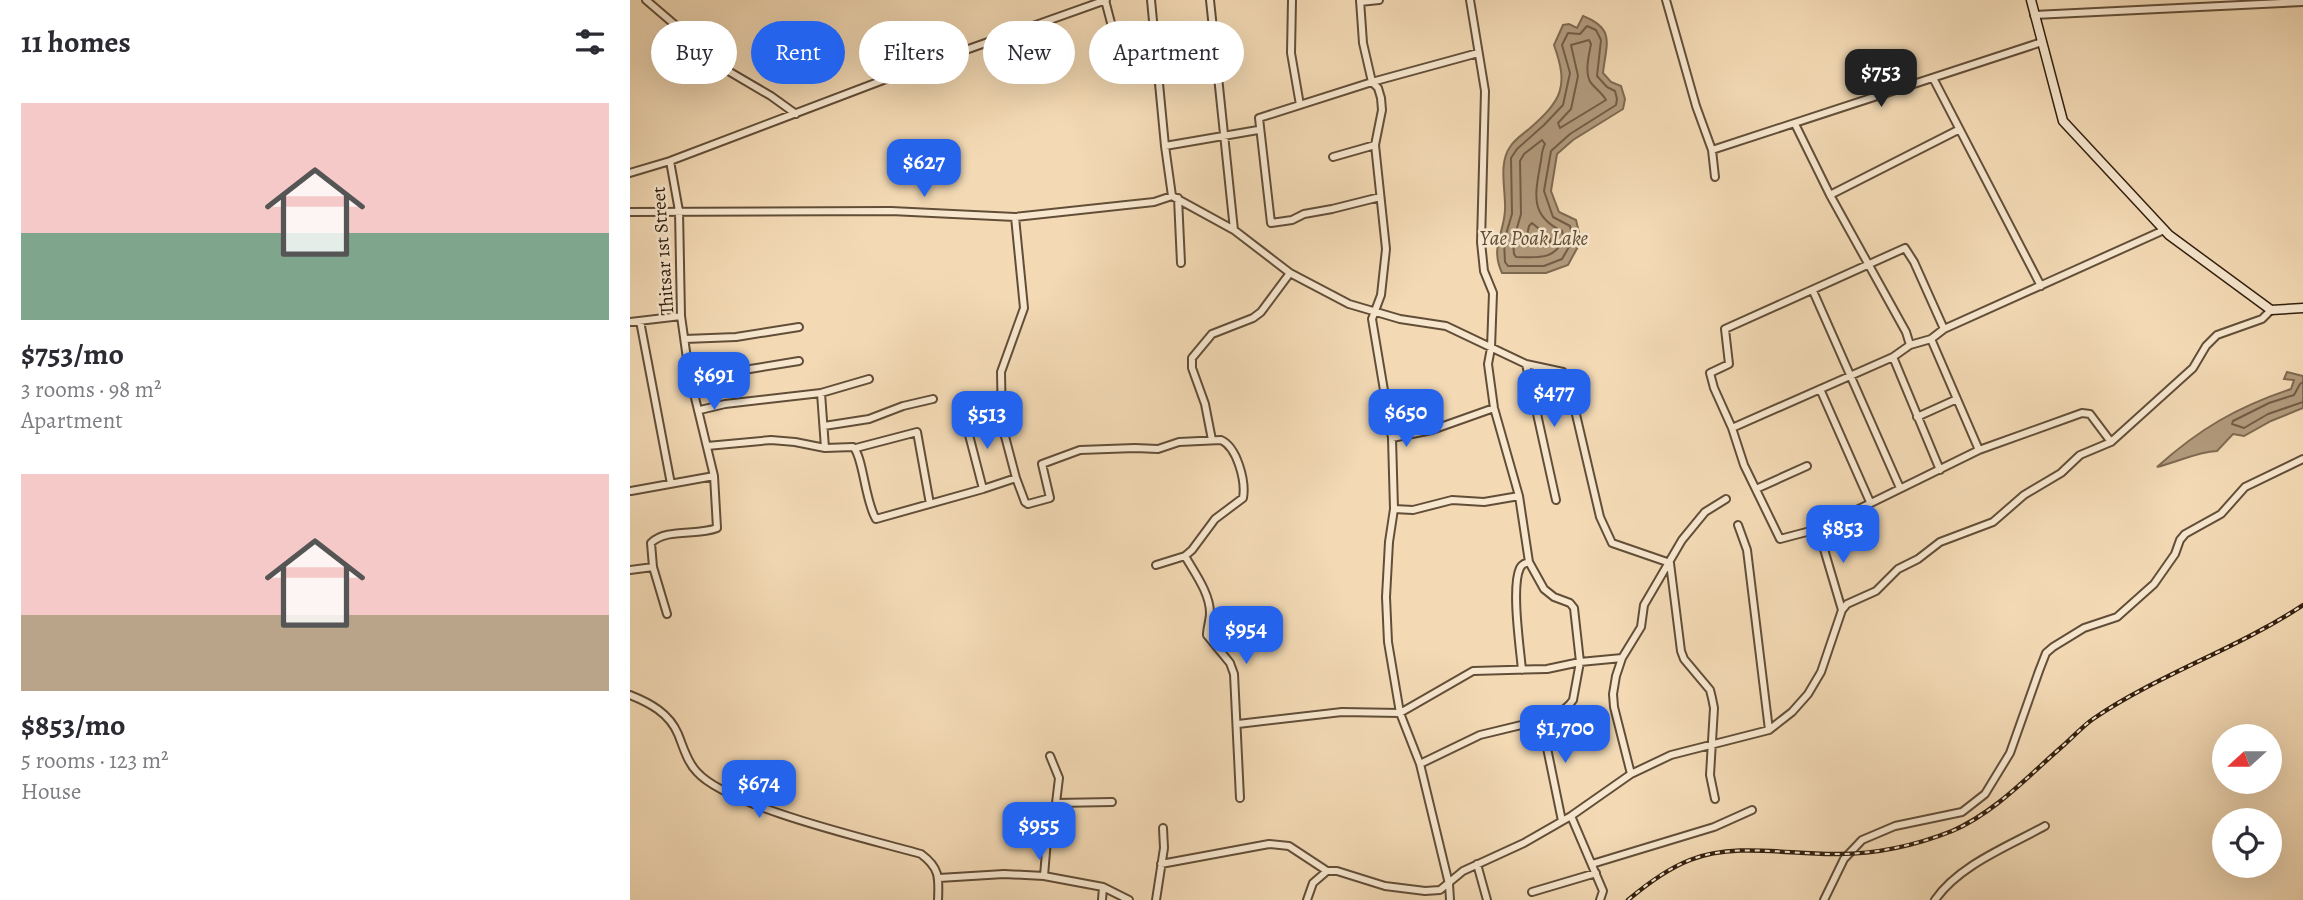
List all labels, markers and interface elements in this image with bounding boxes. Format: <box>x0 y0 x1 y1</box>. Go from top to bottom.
chip: Buy <box>651 21 737 84</box>
chip: Rent <box>751 21 845 84</box>
chip: Filters <box>859 21 969 84</box>
chip: New <box>983 21 1075 84</box>
chip: Apartment <box>1089 21 1244 84</box>
text: 11 homes <box>21 22 131 62</box>
icon: filters <box>571 23 609 61</box>
pin: $753 <box>1840 50 1922 109</box>
text: $753 <box>1861 56 1901 87</box>
pin: $627 <box>883 140 965 199</box>
text: $627 <box>903 146 945 177</box>
icon: home <box>252 149 378 275</box>
street label: Thitsar 1st Street <box>646 186 680 316</box>
water label: Yae Poak Lake <box>1480 224 1589 252</box>
text: $753/mo <box>21 334 124 374</box>
pin: $691 <box>673 352 755 412</box>
text: $691 <box>694 359 734 390</box>
pin: $477 <box>1513 370 1595 429</box>
text: 3 rooms · 98 m² <box>21 374 162 405</box>
text: $477 <box>1533 376 1575 407</box>
pin: $650 <box>1365 390 1447 449</box>
pin: $513 <box>946 392 1028 451</box>
text: $650 <box>1385 396 1427 427</box>
text: $513 <box>968 398 1006 429</box>
text: Apartment <box>21 405 123 436</box>
pin: $853 <box>1802 505 1884 565</box>
text: $853 <box>1822 512 1864 543</box>
icon: home <box>252 520 378 646</box>
pin: $954 <box>1205 606 1287 666</box>
text: $954 <box>1225 613 1267 644</box>
text: $853/mo <box>21 705 126 745</box>
pin: $1,700 <box>1508 706 1622 765</box>
text: $1,700 <box>1536 712 1594 743</box>
north arrow <box>2212 724 2282 794</box>
map controls <box>2212 724 2282 878</box>
text: 5 rooms · 123 m² <box>21 745 169 776</box>
pin: $674 <box>718 760 800 820</box>
text: $674 <box>738 767 780 798</box>
text: House <box>21 776 81 807</box>
pin: $955 <box>998 802 1080 862</box>
button: locate <box>2212 808 2282 878</box>
text: $955 <box>1018 809 1060 840</box>

